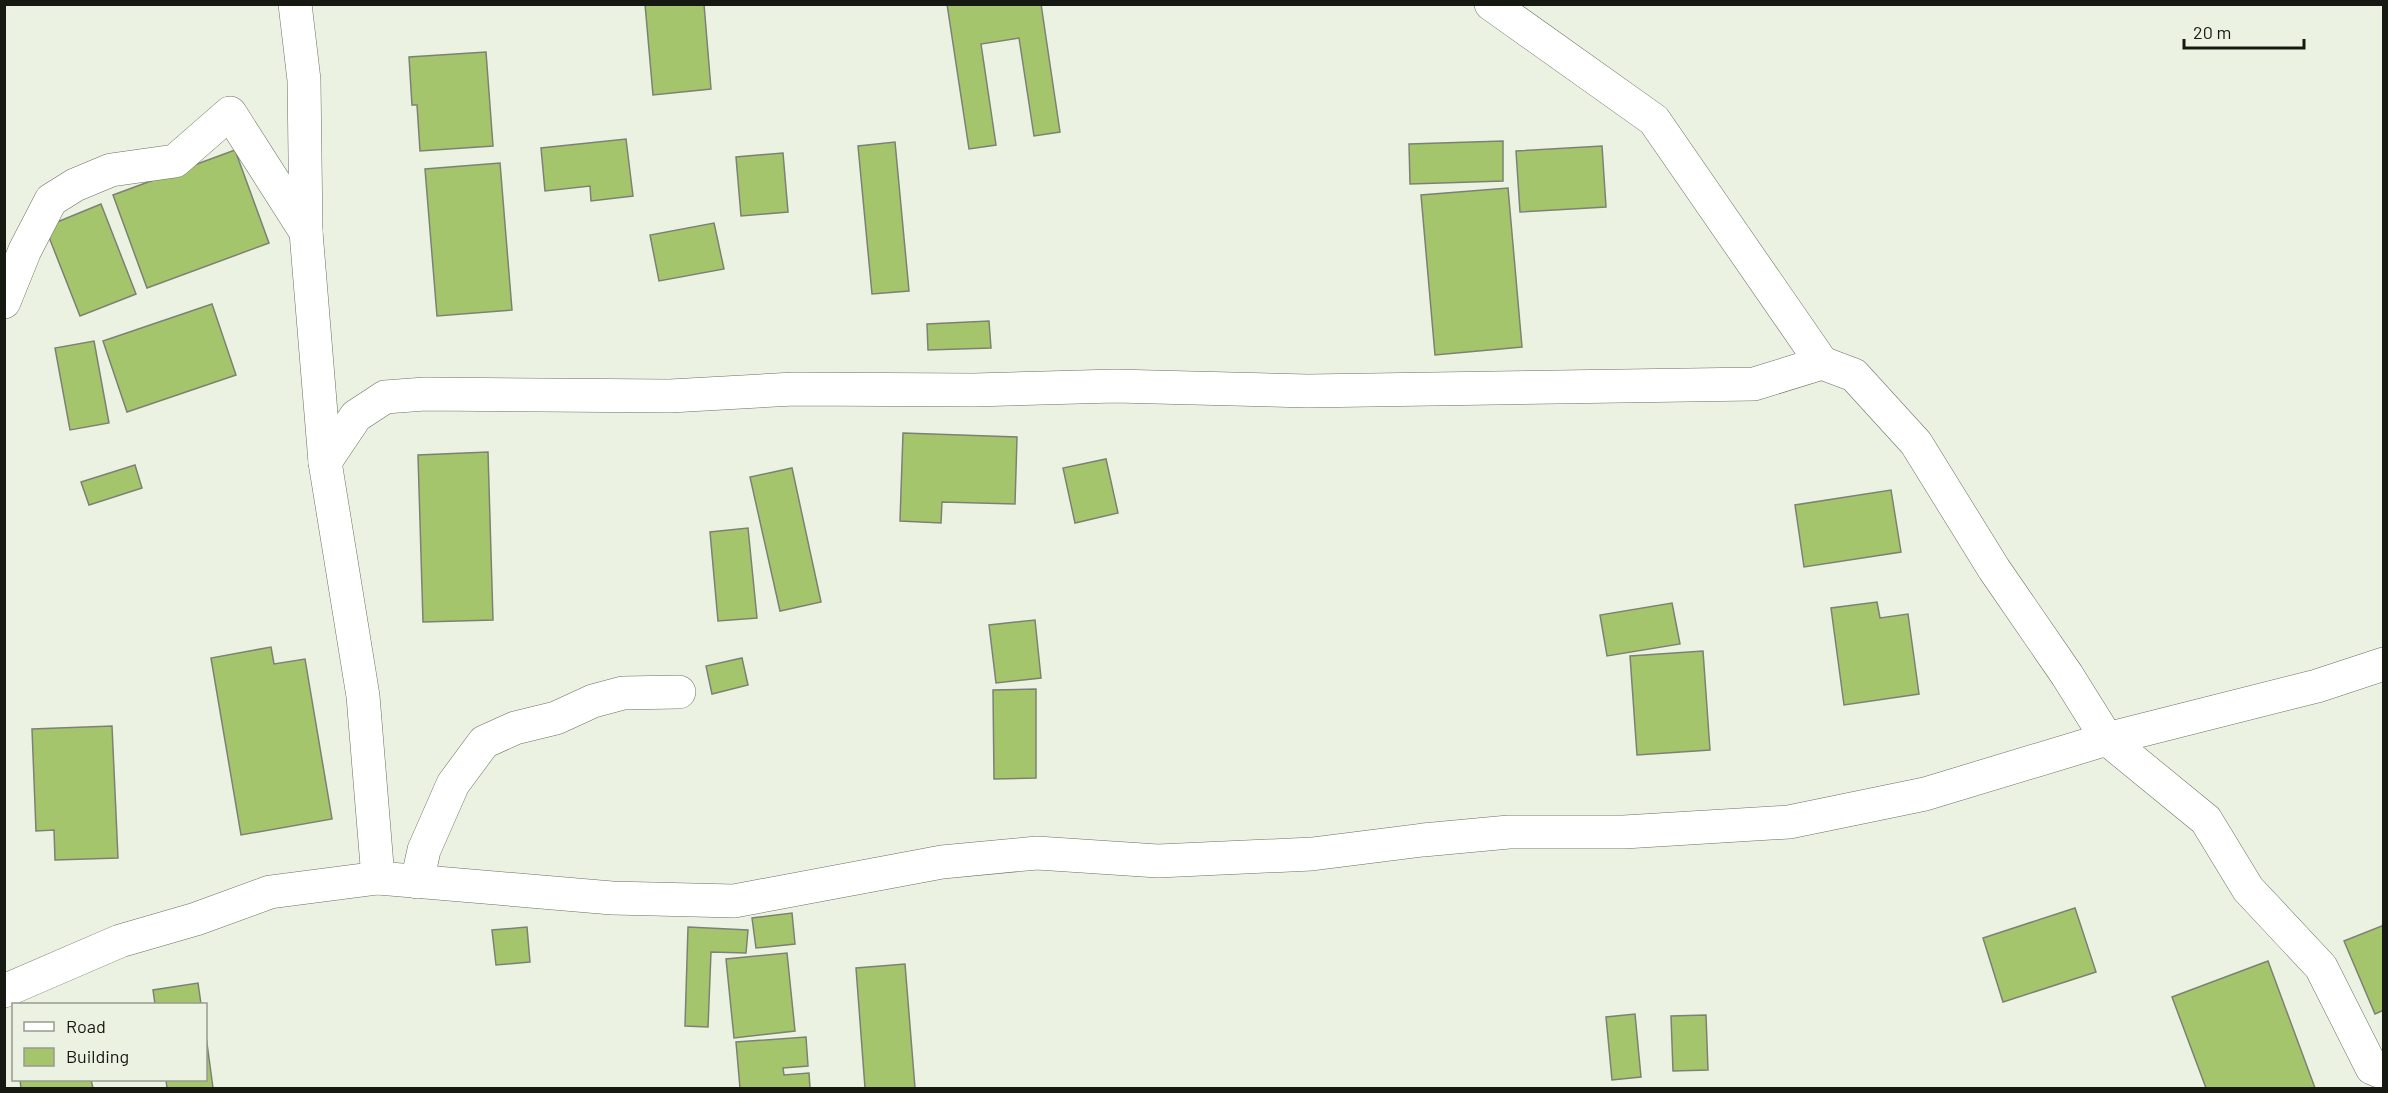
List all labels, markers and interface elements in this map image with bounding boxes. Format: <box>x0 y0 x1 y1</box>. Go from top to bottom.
scale bar <box>2184 12 2304 50</box>
text: 20 m <box>2193 21 2231 43</box>
legend <box>12 1003 207 1081</box>
text: Road <box>66 1015 106 1037</box>
text: Building <box>66 1045 129 1067</box>

